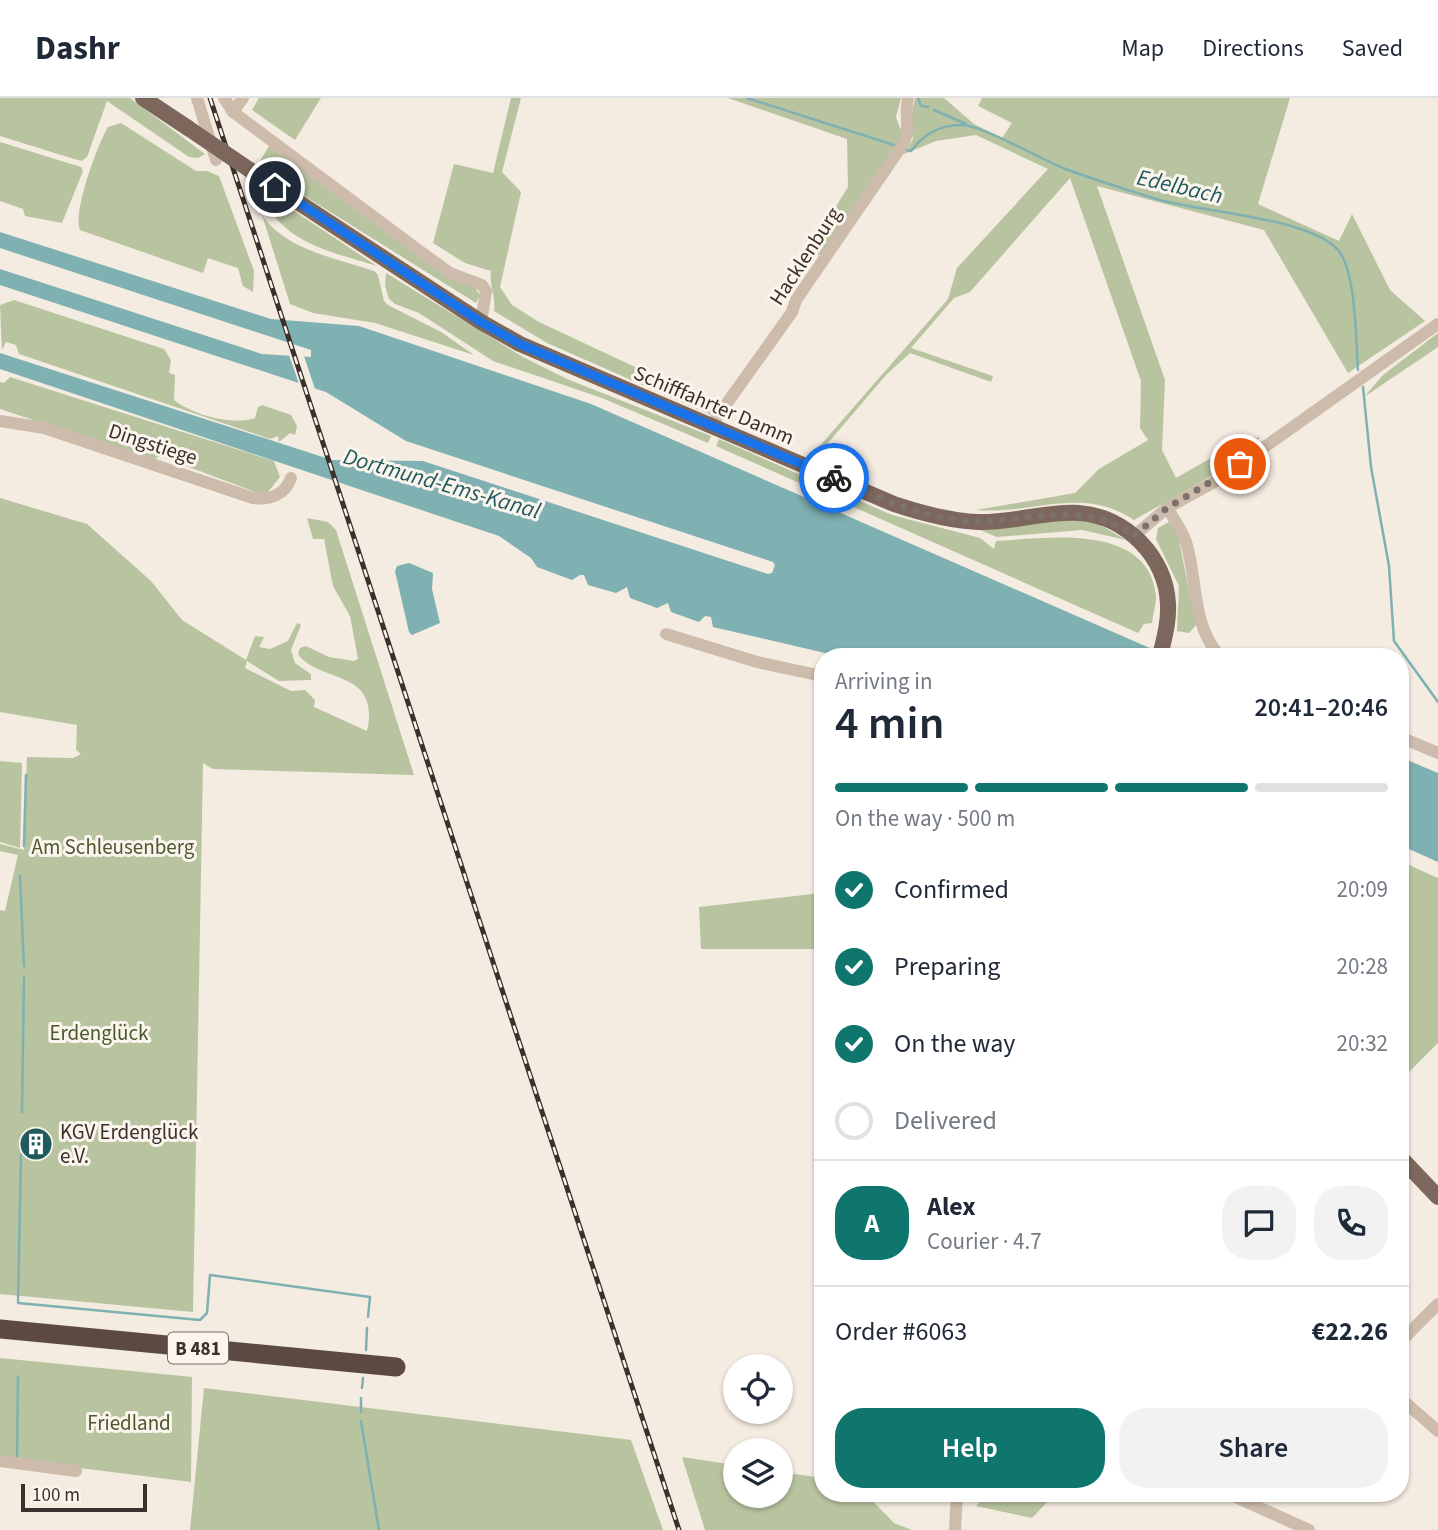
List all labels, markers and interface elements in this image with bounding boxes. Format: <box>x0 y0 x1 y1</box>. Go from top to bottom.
text: Dashr <box>35 25 120 72</box>
text: Map <box>1121 31 1164 66</box>
text: Directions <box>1202 31 1304 66</box>
text: Saved <box>1342 31 1403 66</box>
pin <box>245 157 305 217</box>
water label: Edelbach <box>1134 161 1226 212</box>
icon: home <box>256 168 294 206</box>
street label: Hacklenburg <box>762 200 848 311</box>
street label: Schifffahrter Damm <box>629 358 799 452</box>
street label: Dingstiege <box>105 416 201 472</box>
pin <box>1210 434 1270 494</box>
water label: Dortmund-Ems-Kanal <box>339 440 545 527</box>
courier <box>799 443 869 513</box>
icon: bag <box>1221 445 1259 483</box>
icon: bike <box>815 459 853 497</box>
text: Arriving in <box>835 665 933 698</box>
text: 20:41–20:46 <box>1255 689 1388 726</box>
text: 4 min <box>835 691 944 756</box>
text: On the way · 500 m <box>835 802 1015 835</box>
park label: Am Schleusenberg <box>32 832 195 862</box>
icon: check <box>835 871 873 909</box>
text: Confirmed <box>894 871 1009 908</box>
text: 20:09 <box>1337 873 1388 906</box>
icon: check <box>835 948 873 986</box>
text: Preparing <box>894 948 1000 985</box>
text: 20:28 <box>1337 950 1388 983</box>
park label: Erdenglück <box>49 1018 149 1048</box>
icon: check <box>835 1025 873 1063</box>
text: On the way <box>894 1025 1015 1062</box>
text: 20:32 <box>1337 1027 1388 1060</box>
text: Delivered <box>894 1102 997 1139</box>
place label: KGV Erdenglück e.V. <box>60 1117 199 1171</box>
building icon: KGV Erdenglück e.V. <box>17 1125 55 1163</box>
button: chat <box>1222 1186 1296 1260</box>
button: phone <box>1314 1186 1388 1260</box>
text: Alex <box>927 1188 976 1225</box>
text: A <box>865 1205 879 1242</box>
text: Courier · 4.7 <box>927 1225 1042 1258</box>
text: Order #6063 <box>835 1313 967 1350</box>
text: €22.26 <box>1312 1313 1388 1350</box>
road number: B 481 <box>168 1332 228 1364</box>
map controls <box>723 1354 793 1508</box>
button: locate <box>723 1354 793 1424</box>
park label: Friedland <box>87 1408 171 1438</box>
button: Help <box>835 1408 1105 1488</box>
button: Share <box>1119 1408 1388 1488</box>
button: layers <box>723 1438 793 1508</box>
scale bar <box>21 1481 147 1513</box>
text: 100 m <box>32 1482 80 1509</box>

